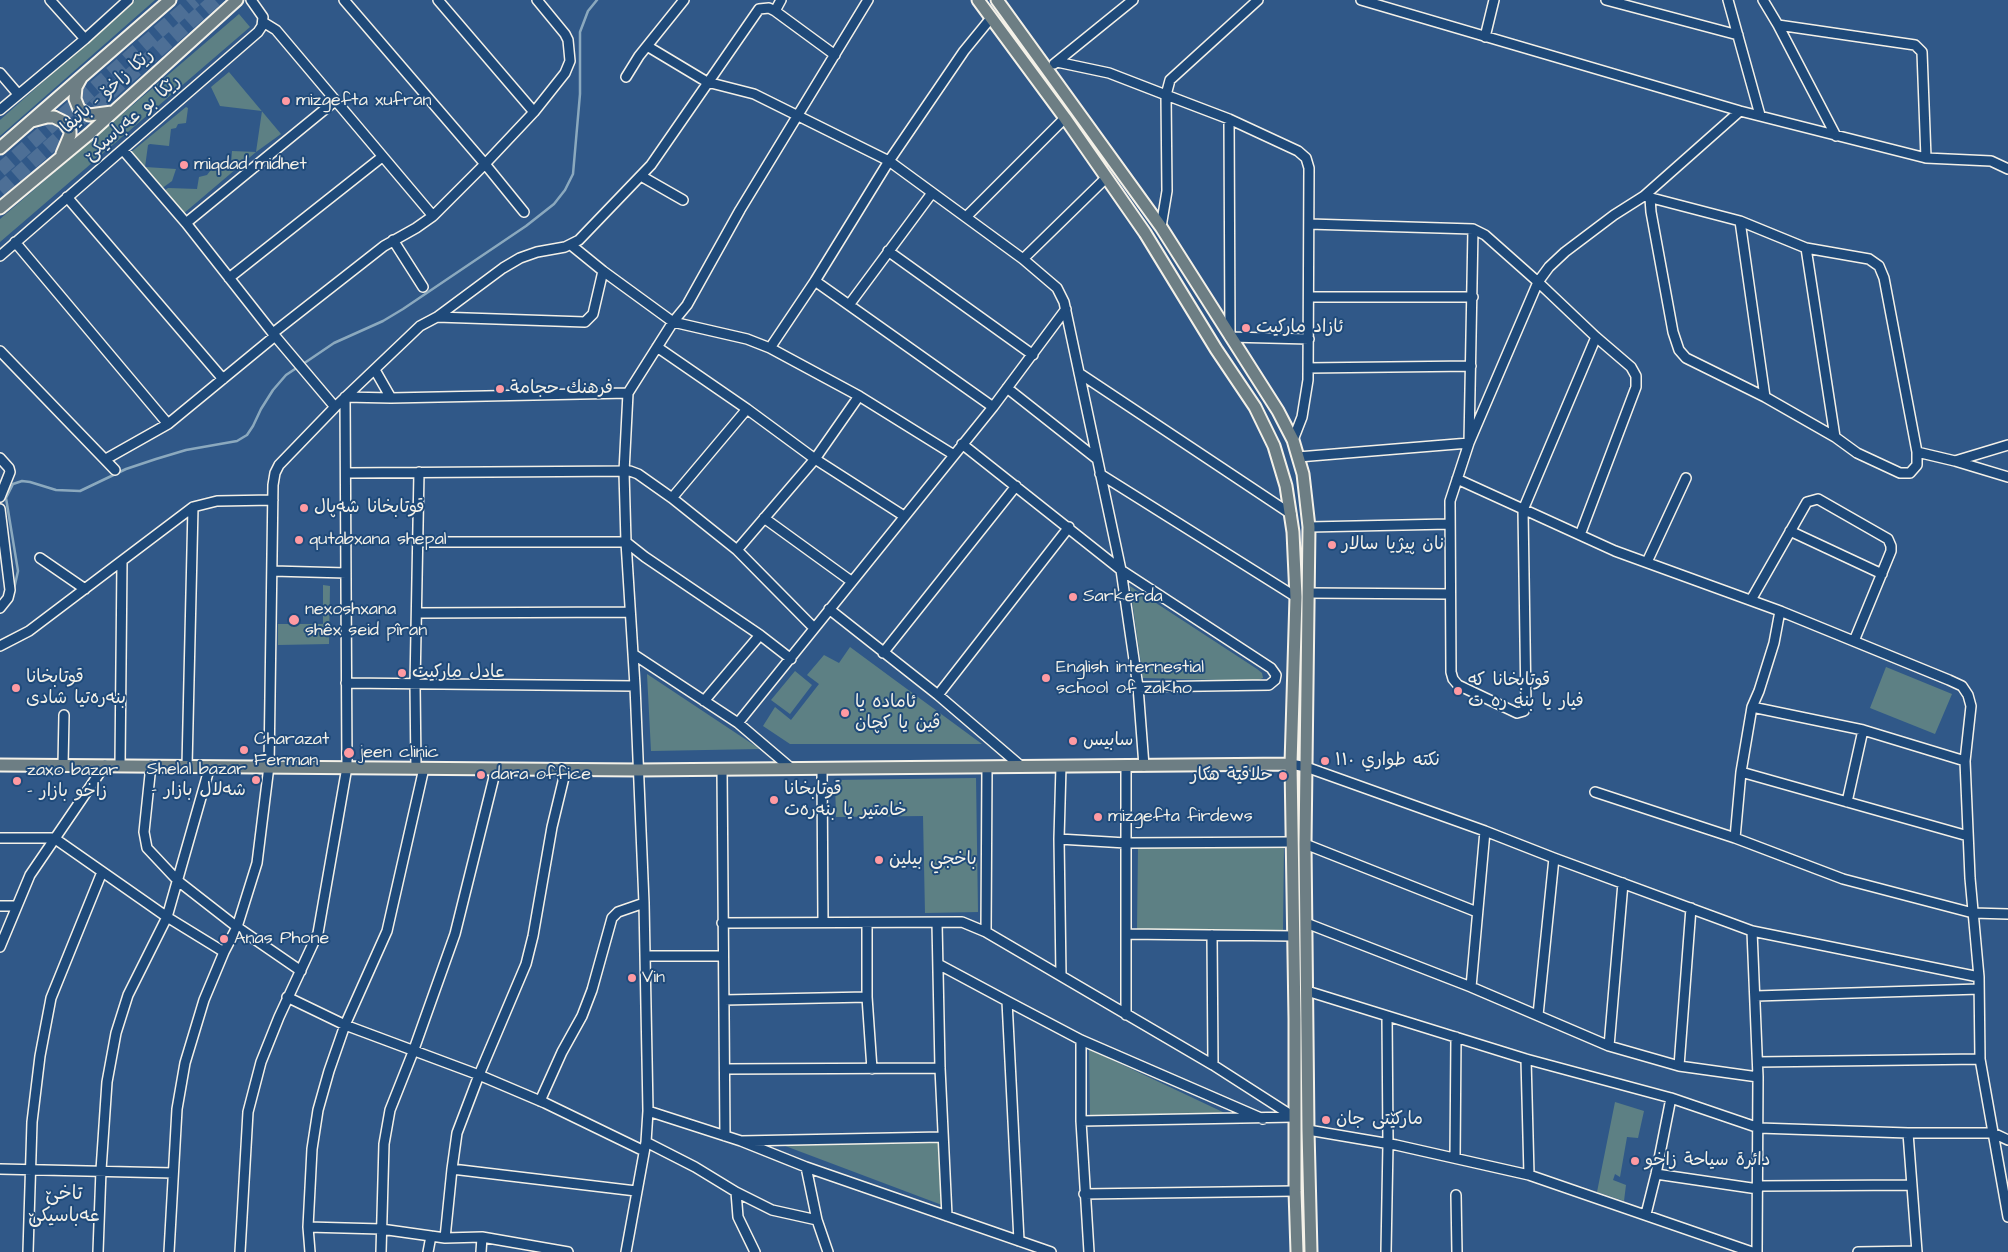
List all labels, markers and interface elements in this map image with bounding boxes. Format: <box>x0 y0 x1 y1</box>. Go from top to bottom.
street label: رێکا زاخۆ - باتیفا <box>57 45 159 139</box>
street label: رێكا بو عه‌باسيكێ <box>80 71 186 167</box>
place label: mizgefta xufran <box>296 90 431 112</box>
marker: mizgefta xufran <box>280 95 292 107</box>
place label: miqdad midhet <box>194 154 307 176</box>
marker: miqdad midhet <box>178 159 190 171</box>
place label: ئازاد ماركيت <box>1256 317 1343 339</box>
marker: ئازاد ماركيت <box>1240 322 1252 334</box>
place label: فرهنك حجامة <box>510 378 613 400</box>
marker: فرهنك حجامة <box>494 383 506 395</box>
place label: قوتابخانا شەپال <box>314 497 425 519</box>
marker: قوتابخانا شەپال <box>298 502 310 514</box>
place label: qutabxana shepal <box>309 529 447 551</box>
marker: qutabxana shepal <box>293 534 305 546</box>
place label: نان پيژيا سالار <box>1342 534 1444 556</box>
marker: نان پيژيا سالار <box>1326 539 1338 551</box>
place label: Sarkerda <box>1083 586 1163 608</box>
marker: Sarkerda <box>1067 591 1079 603</box>
place label: nexoshxana shêx seid pîran <box>305 599 427 642</box>
marker: nexoshxana shêx seid pîran <box>287 613 301 627</box>
place label: English internestial school of zakho <box>1056 657 1204 700</box>
place label: عادل ماركيت <box>412 662 506 684</box>
place label: قوتابخانا بنەرەتیا شادی <box>26 667 126 710</box>
marker: عادل ماركيت <box>396 667 408 679</box>
place label: قوتابخانا كه فيار يا بنه ره ت <box>1468 670 1584 712</box>
marker: English internestial school of zakho <box>1040 672 1052 684</box>
marker: قوتابخانا بنەرەتیا شادی <box>10 682 22 694</box>
marker: قوتابخانا كه فيار يا بنه ره ت <box>1452 685 1464 697</box>
place label: ئاماده یا ڤین یا کچان <box>855 692 940 734</box>
marker: ئاماده یا ڤین یا کچان <box>839 707 851 719</box>
place label: Charazat Ferman <box>254 729 329 772</box>
place label: سابيس <box>1083 730 1133 752</box>
marker: سابيس <box>1067 735 1079 747</box>
place label: jeen clinic <box>360 742 439 764</box>
marker: Charazat Ferman <box>238 744 250 756</box>
marker: jeen clinic <box>342 746 356 760</box>
place label: نكته طواري ١١٠ <box>1335 750 1440 772</box>
marker: نكته طواري ١١٠ <box>1319 755 1331 767</box>
place label: Shelal bazar - شەلال بازار <box>146 759 246 802</box>
place label: zaxo bazar - زاخو بازار <box>27 760 118 802</box>
place label: dara office <box>491 764 591 786</box>
place label: حلاقية هكار <box>1191 765 1273 787</box>
marker: dara office <box>475 769 487 781</box>
marker: حلاقية هكار <box>1277 770 1289 782</box>
marker: Shelal bazar - شەلال بازار <box>250 774 262 786</box>
marker: zaxo bazar - زاخو بازار <box>11 775 23 787</box>
place label: قوتابخانا خامتیر یا بنەرەت <box>784 779 907 822</box>
marker: قوتابخانا خامتیر یا بنەرەت <box>768 794 780 806</box>
place label: mizgefta firdews <box>1108 806 1253 828</box>
marker: mizgefta firdews <box>1092 811 1104 823</box>
place label: باخجي بيلين <box>889 849 977 871</box>
marker: باخجي بيلين <box>873 854 885 866</box>
place label: Anas Phone <box>234 928 329 950</box>
marker: Anas Phone <box>218 933 230 945</box>
place label: Vin <box>642 967 665 989</box>
marker: Vin <box>626 972 638 984</box>
place label: مارکێتی جان <box>1336 1109 1423 1131</box>
marker: مارکێتی جان <box>1320 1114 1332 1126</box>
place label: دائرة سياحة زاخو <box>1645 1150 1770 1172</box>
marker: دائرة سياحة زاخو <box>1629 1155 1641 1167</box>
district label: تاخێ عه‌باسيكێ <box>28 1184 100 1228</box>

